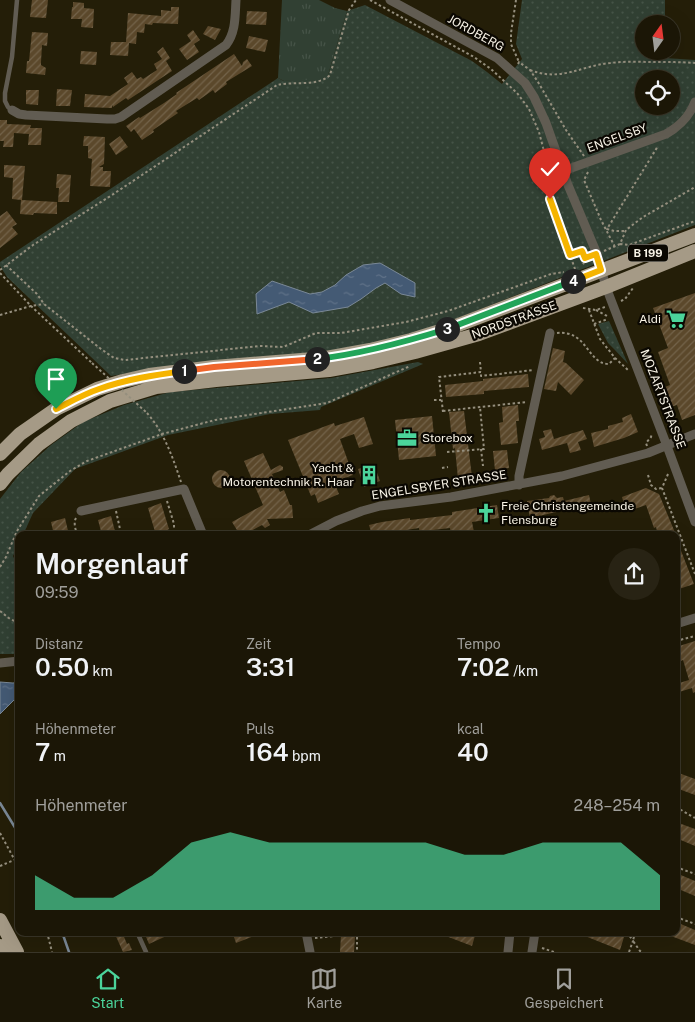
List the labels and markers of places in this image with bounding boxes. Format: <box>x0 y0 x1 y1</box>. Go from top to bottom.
pin <box>529 148 571 199</box>
pin: 4 <box>560 268 586 294</box>
supermarket icon: Aldi <box>665 308 687 330</box>
place label: Aldi <box>639 312 661 326</box>
pin: 3 <box>434 316 460 342</box>
pin: 2 <box>304 346 330 372</box>
pin <box>35 358 77 409</box>
pin: 1 <box>172 358 196 384</box>
office icon: Storebox <box>396 427 418 449</box>
place label: Storebox <box>422 431 473 445</box>
place label: Yacht & Motorentechnik R. Haar <box>223 461 354 489</box>
building icon: Yacht & Motorentechnik R. Haar <box>358 464 380 486</box>
place label: Freie Christengemeinde Flensburg <box>501 499 635 527</box>
church icon: Freie Christengemeinde Flensburg <box>475 502 497 524</box>

